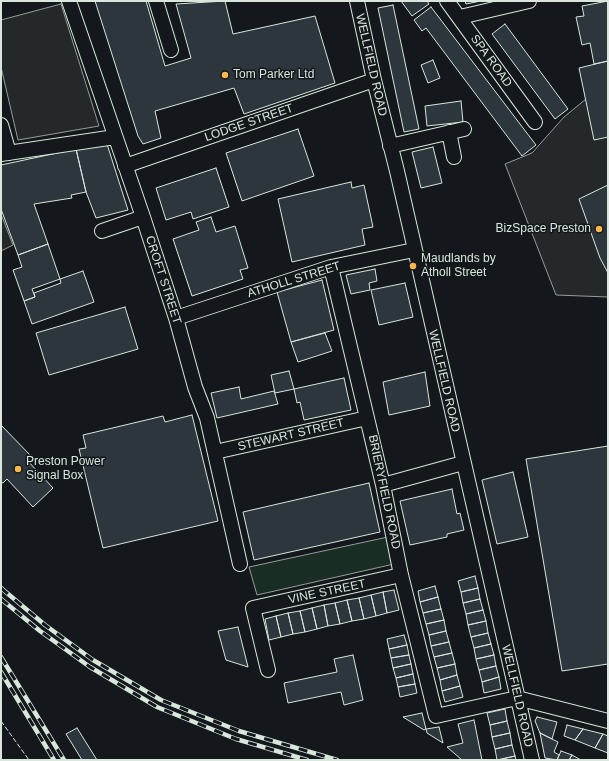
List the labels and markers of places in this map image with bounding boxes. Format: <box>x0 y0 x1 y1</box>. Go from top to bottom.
place label: Tom Parker Ltd <box>233 68 314 82</box>
marker: Tom Parker Ltd <box>220 70 230 80</box>
place label: BizSpace Preston <box>496 222 591 236</box>
marker: BizSpace Preston <box>594 224 604 234</box>
place label: Maudlands by Atholl Street <box>421 252 496 280</box>
marker: Maudlands by Atholl Street <box>408 261 418 271</box>
place label: Preston Power Signal Box <box>26 455 105 483</box>
marker: Preston Power Signal Box <box>13 464 23 474</box>

